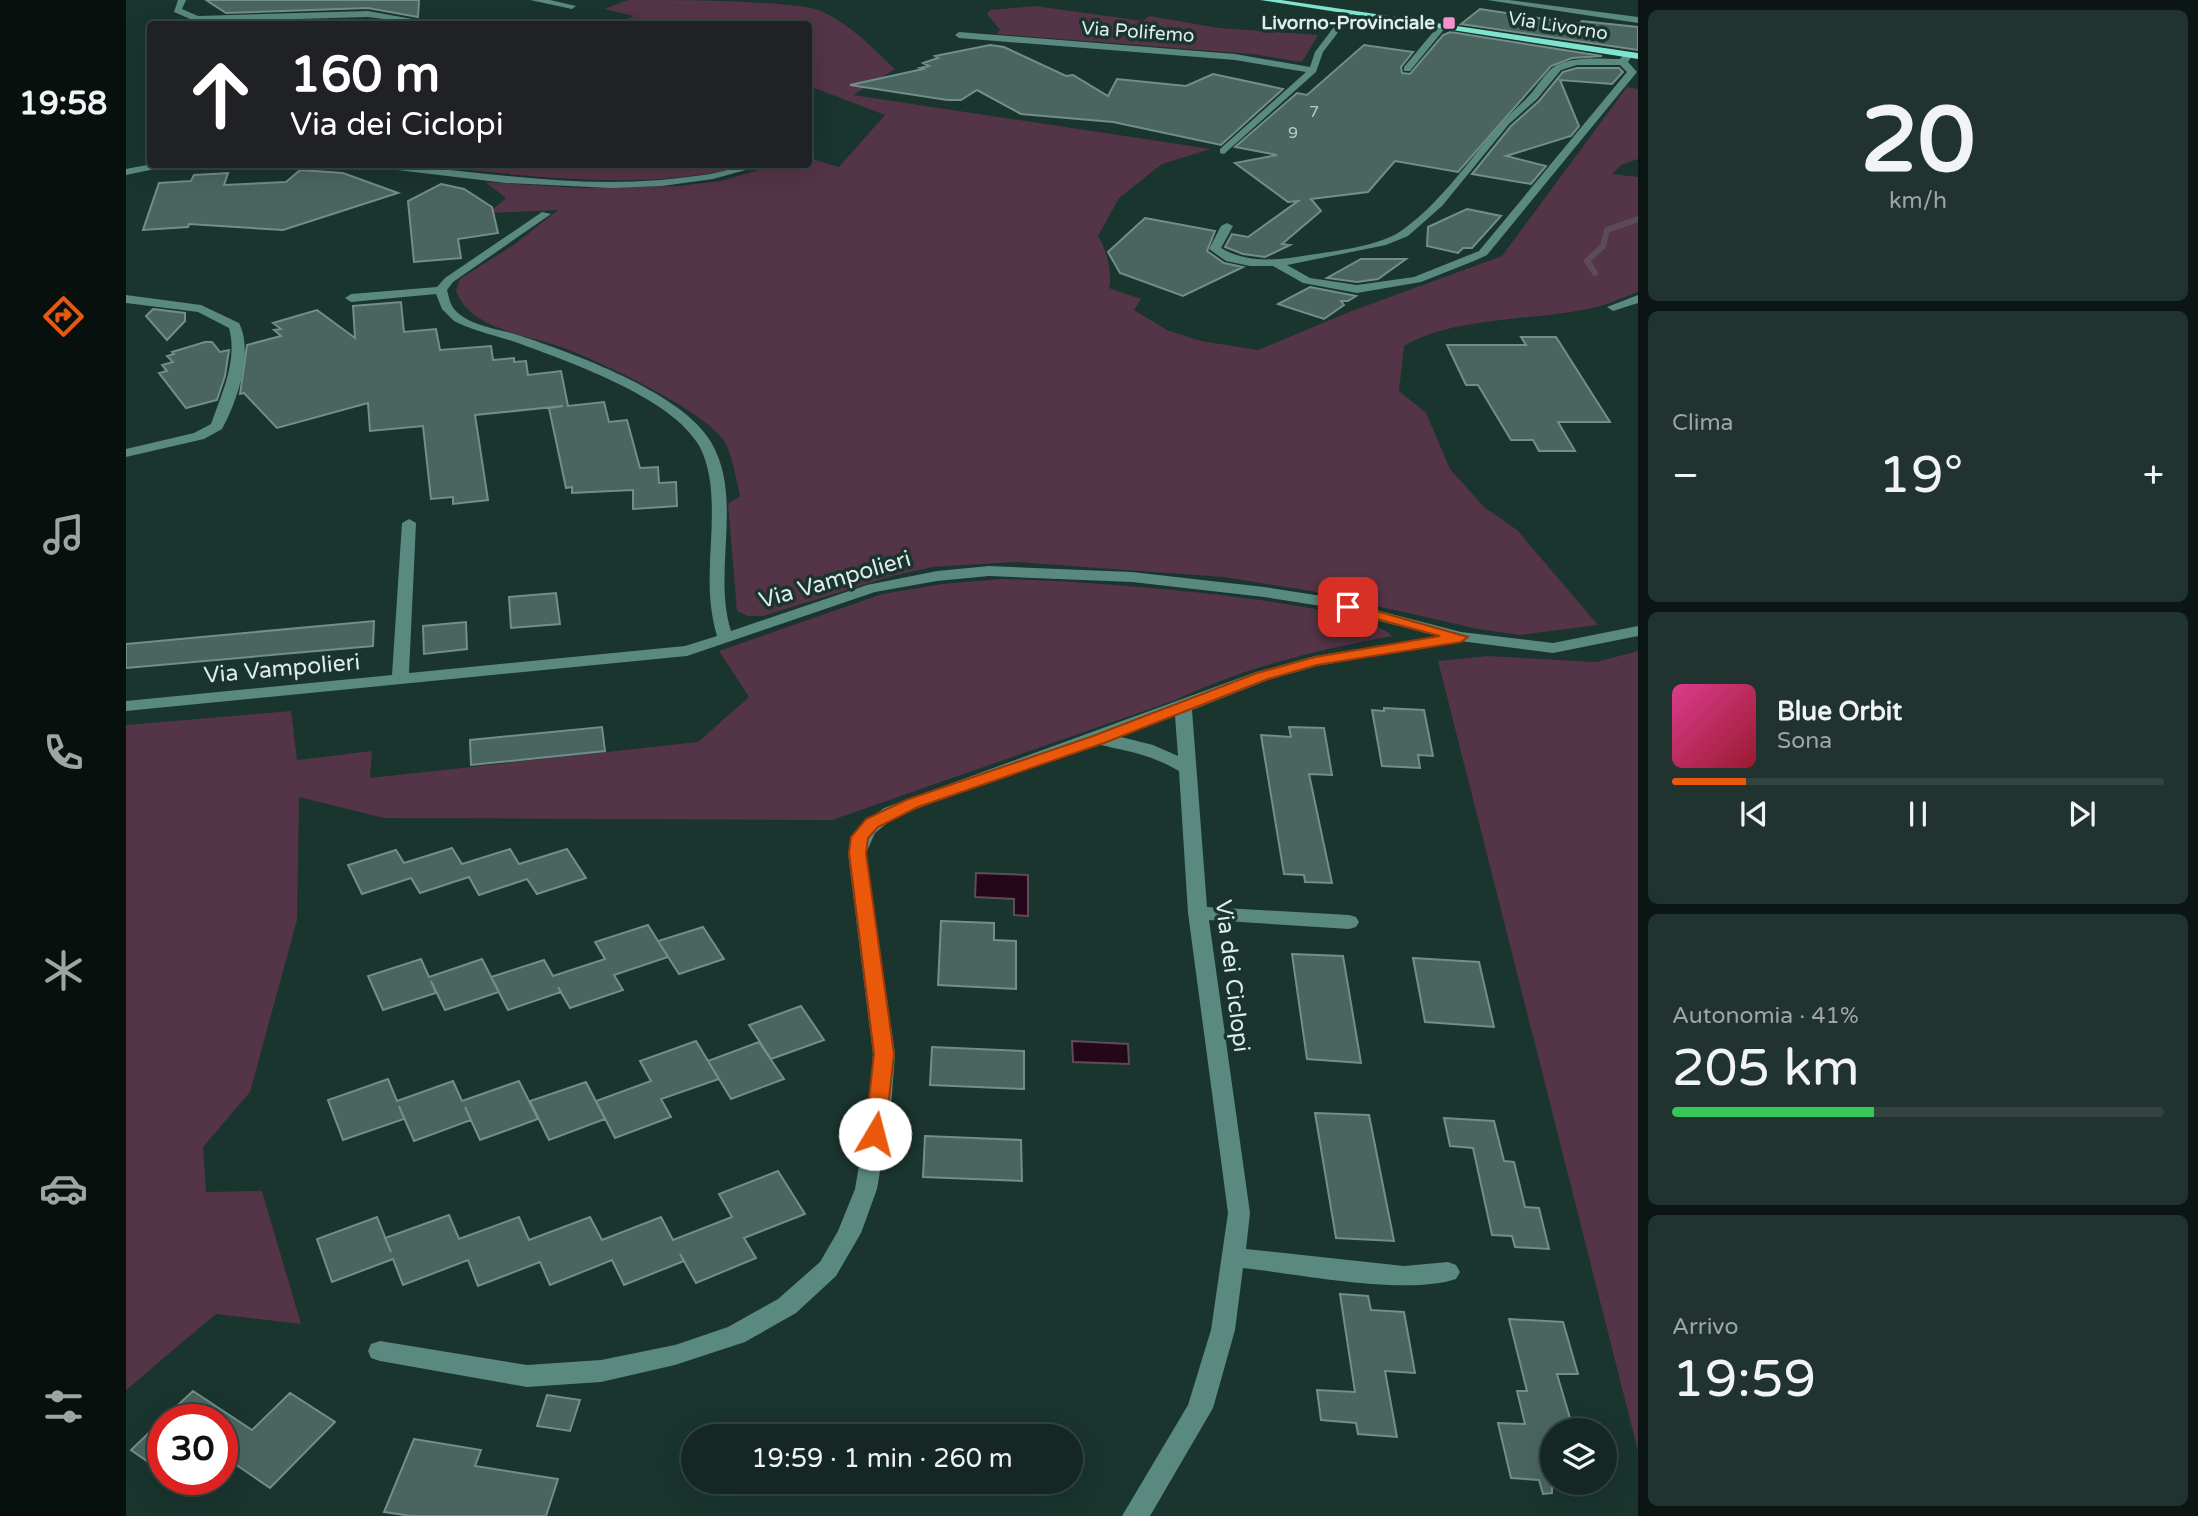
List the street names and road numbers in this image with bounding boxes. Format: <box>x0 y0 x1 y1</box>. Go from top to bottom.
street label: Via Livorno <box>1506 7 1610 45</box>
street label: Via Polifemo <box>1081 17 1195 47</box>
street label: Via Vampolieri <box>756 545 914 615</box>
street label: Via Vampolieri <box>203 648 361 690</box>
street label: Via dei Ciclopi <box>1209 898 1255 1054</box>

